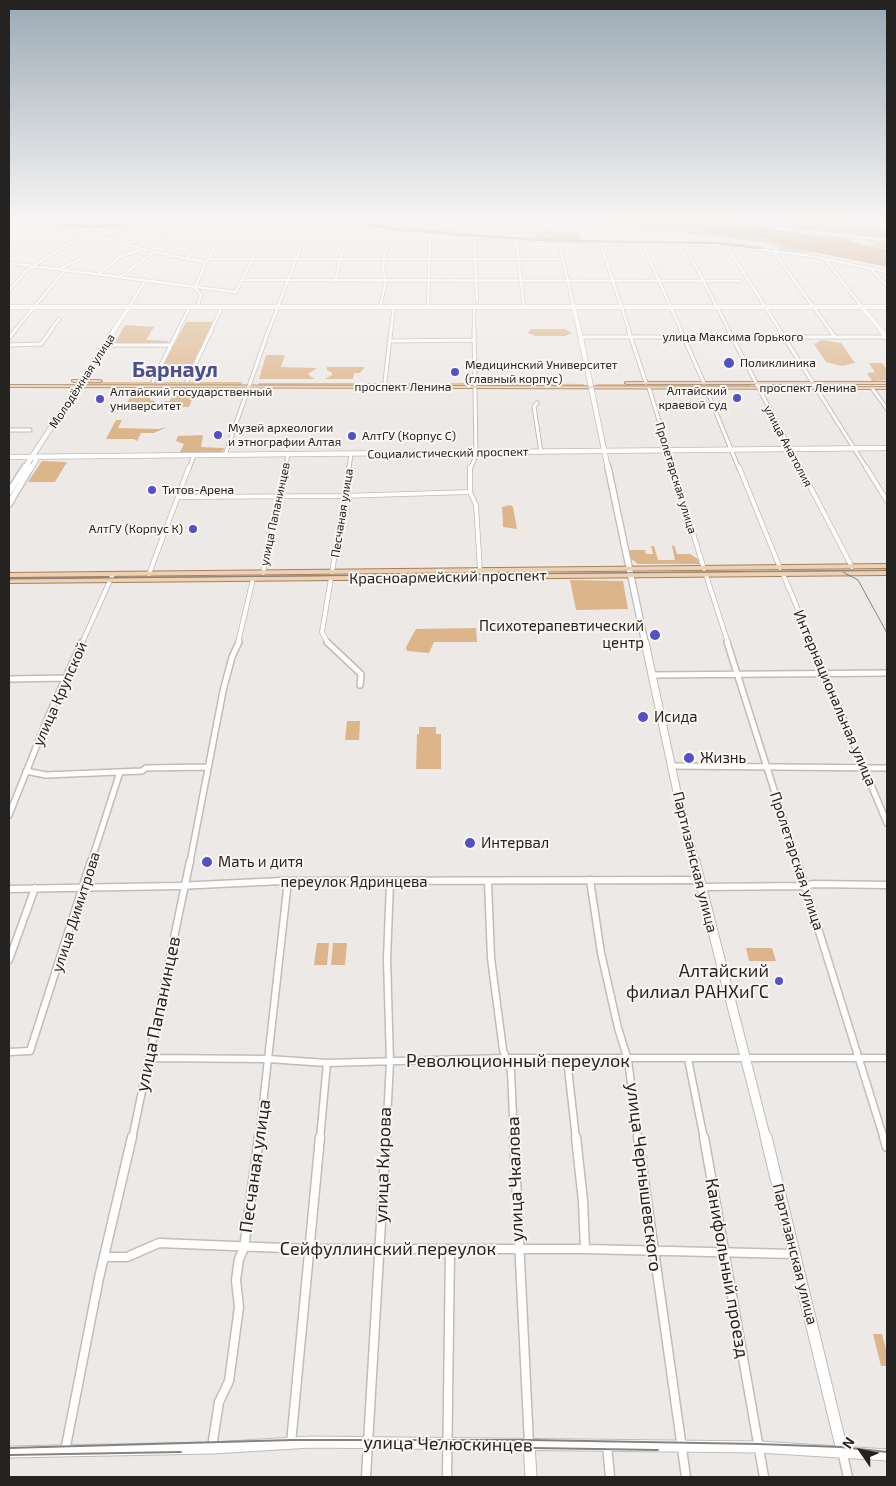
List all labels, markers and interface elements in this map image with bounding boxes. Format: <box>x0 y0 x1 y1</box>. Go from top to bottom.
street label: улица Максима Горького <box>663 330 803 344</box>
street label: Молодёжная улица <box>46 331 118 431</box>
marker: Поликлиника <box>722 356 736 370</box>
place label: Поликлиника <box>740 356 816 370</box>
district label: Барнаул <box>132 357 218 383</box>
place label: Медицинский Университет (главный корпус) <box>465 358 618 386</box>
marker: Медицинский Университет (главный корпус) <box>449 366 461 378</box>
street label: проспект Ленина <box>355 380 451 394</box>
street label: проспект Ленина <box>760 381 856 395</box>
place label: Алтайский краевой суд <box>658 384 727 412</box>
place label: Алтайский государственный университет <box>110 385 272 413</box>
marker: Алтайский краевой суд <box>731 392 743 404</box>
marker: Алтайский государственный университет <box>94 393 106 405</box>
street label: улица Анатолия <box>760 403 816 489</box>
street label: Пролетарская улица <box>652 420 700 536</box>
place label: Музей археологии и этнографии Алтая <box>228 421 341 449</box>
marker: Музей археологии и этнографии Алтая <box>212 429 224 441</box>
place label: АлтГУ (Корпус С) <box>362 429 456 443</box>
marker: АлтГУ (Корпус С) <box>346 430 358 442</box>
street label: Социалистический проспект <box>367 444 529 462</box>
street label: улица Папанинцев <box>257 461 293 567</box>
street label: Песчаная улица <box>328 468 356 558</box>
place label: Титов-Арена <box>162 483 234 497</box>
marker: Титов-Арена <box>146 484 158 496</box>
place label: АлтГУ (Корпус К) <box>89 522 183 536</box>
marker: АлтГУ (Корпус К) <box>187 523 199 535</box>
street label: Красноармейский проспект <box>349 566 547 588</box>
street label: Интернациональная улица <box>790 607 880 789</box>
place label: Психотерапевтический центр <box>479 617 644 652</box>
marker: Психотерапевтический центр <box>648 628 662 642</box>
street label: улица Крупской <box>29 639 91 749</box>
place label: Исида <box>654 708 698 726</box>
marker: Исида <box>636 710 650 724</box>
place label: Жизнь <box>700 749 746 767</box>
marker: Жизнь <box>682 751 696 765</box>
street label: Пролетарская улица <box>766 789 828 933</box>
street label: Партизанская улица <box>669 790 721 934</box>
place label: Интервал <box>481 834 549 852</box>
marker: Интервал <box>463 836 477 850</box>
street label: улица Димитрова <box>48 849 104 975</box>
place label: Мать и дитя <box>218 853 303 871</box>
marker: Мать и дитя <box>200 855 214 869</box>
street label: переулок Ядринцева <box>280 873 428 891</box>
street label: улица Папанинцев <box>131 934 185 1094</box>
place label: Алтайский филиал РАНХиГС <box>626 960 769 1002</box>
marker: Алтайский филиал РАНХиГС <box>773 975 785 987</box>
street label: Революционный переулок <box>406 1050 630 1072</box>
street label: улица Чернышевского <box>622 1081 666 1273</box>
street label: Песчаная улица <box>235 1098 275 1234</box>
street label: улица Кирова <box>370 1106 396 1224</box>
street label: улица Чкалова <box>502 1116 528 1242</box>
street label: Канифольный проезд <box>701 1176 753 1360</box>
street label: Партизанская улица <box>769 1182 821 1326</box>
street label: Сейфуллинский переулок <box>280 1238 496 1260</box>
north arrow <box>836 1426 886 1476</box>
street label: улица Челюскинцев <box>363 1432 533 1456</box>
text: N <box>838 1434 858 1451</box>

